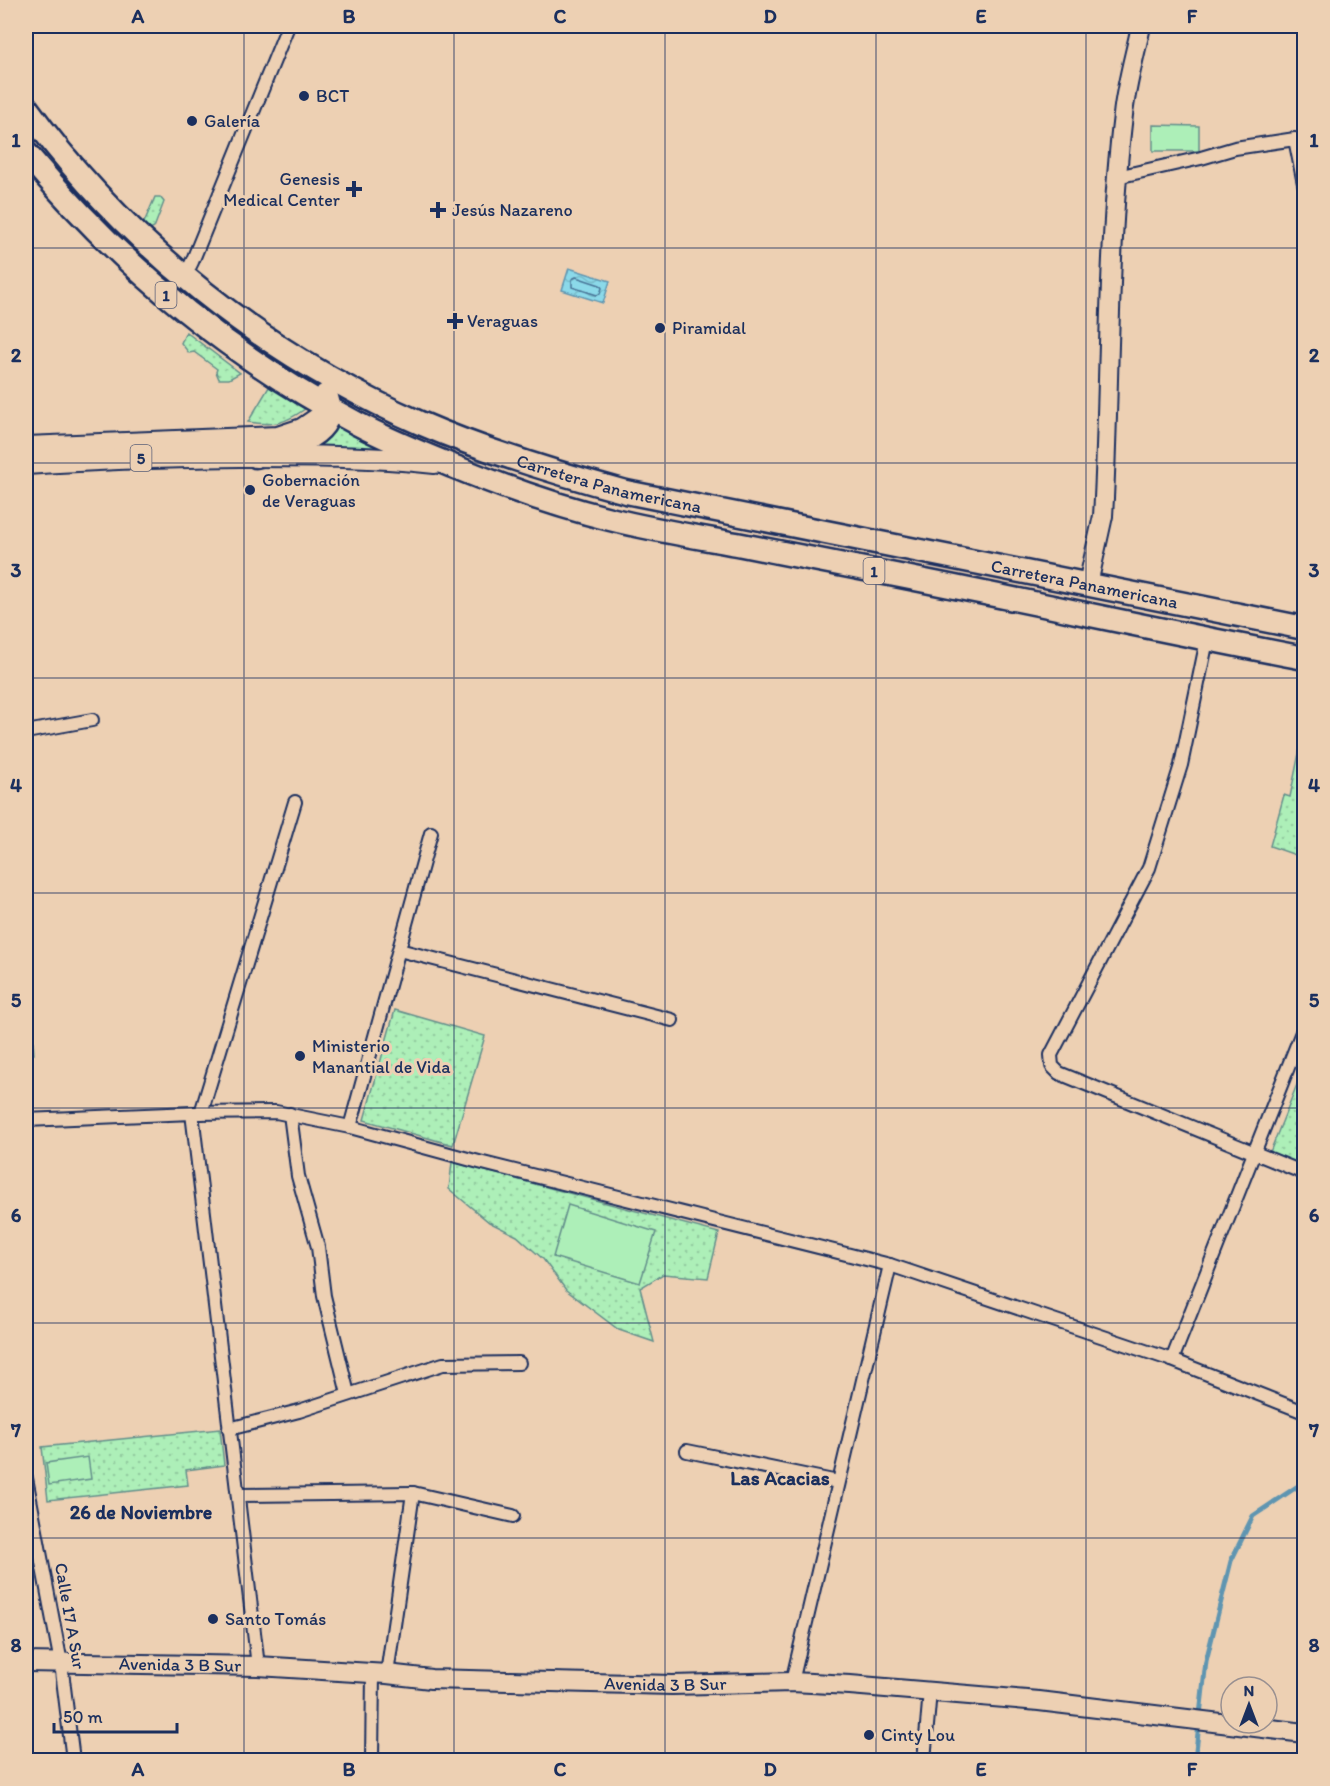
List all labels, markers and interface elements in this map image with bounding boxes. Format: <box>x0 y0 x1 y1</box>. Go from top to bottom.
text: A <box>131 4 145 28</box>
text: B <box>343 4 356 28</box>
text: C <box>554 4 567 28</box>
text: D <box>763 4 777 28</box>
text: E <box>975 4 987 28</box>
text: F <box>1187 4 1198 28</box>
place label: BCT <box>316 85 349 107</box>
marker: BCT <box>297 89 311 103</box>
place label: Galería <box>204 110 261 132</box>
marker: Galería <box>185 114 199 128</box>
text: 1 <box>11 128 21 152</box>
text: 1 <box>1309 128 1319 152</box>
place label: Genesis Medical Center <box>223 168 341 211</box>
marker: Genesis Medical Center <box>345 180 363 198</box>
place label: Jesús Nazareno <box>452 199 573 221</box>
marker: Jesús Nazareno <box>429 201 447 219</box>
road number: 1 <box>156 282 176 308</box>
place label: Veraguas <box>467 310 538 332</box>
marker: Veraguas <box>448 314 462 328</box>
place label: Piramidal <box>672 317 746 339</box>
marker: Piramidal <box>653 321 667 335</box>
text: 2 <box>11 343 22 367</box>
text: 2 <box>1309 343 1320 367</box>
road number: 5 <box>130 445 152 471</box>
street label: Carretera Panamericana <box>514 449 704 518</box>
place label: Gobernación de Veraguas <box>262 469 360 512</box>
marker: Gobernación de Veraguas <box>243 483 257 497</box>
street label: Carretera Panamericana <box>989 554 1181 614</box>
text: 3 <box>11 558 22 582</box>
road number: 1 <box>864 558 884 584</box>
text: 3 <box>1309 558 1320 582</box>
text: 4 <box>10 773 22 797</box>
text: 4 <box>1308 773 1320 797</box>
text: 5 <box>11 988 22 1012</box>
text: 5 <box>1309 988 1320 1012</box>
place label: Ministerio Manantial de Vida <box>312 1035 451 1078</box>
marker: Ministerio Manantial de Vida <box>293 1049 307 1063</box>
text: 6 <box>11 1203 22 1227</box>
text: 6 <box>1309 1203 1320 1227</box>
text: 7 <box>10 1418 21 1442</box>
text: 7 <box>1308 1418 1319 1442</box>
district label: Las Acacias <box>730 1466 830 1490</box>
district label: 26 de Noviembre <box>70 1500 213 1524</box>
street label: Calle 17 A Sur <box>50 1561 90 1672</box>
place label: Santo Tomás <box>225 1608 326 1630</box>
marker: Santo Tomás <box>206 1612 220 1626</box>
text: 8 <box>11 1633 22 1657</box>
text: 8 <box>1309 1633 1320 1657</box>
street label: Avenida 3 B Sur <box>119 1653 242 1677</box>
street label: Avenida 3 B Sur <box>604 1672 728 1696</box>
north arrow <box>1219 1675 1279 1735</box>
text: N <box>1244 1681 1254 1700</box>
scale bar <box>54 1696 177 1734</box>
text: 50 m <box>63 1706 103 1728</box>
place label: Cinty Lou <box>881 1724 955 1746</box>
marker: Cinty Lou <box>862 1728 876 1742</box>
text: A <box>131 1757 145 1781</box>
text: B <box>343 1757 356 1781</box>
text: C <box>554 1757 567 1781</box>
text: D <box>763 1757 777 1781</box>
text: E <box>975 1757 987 1781</box>
text: F <box>1187 1757 1198 1781</box>

